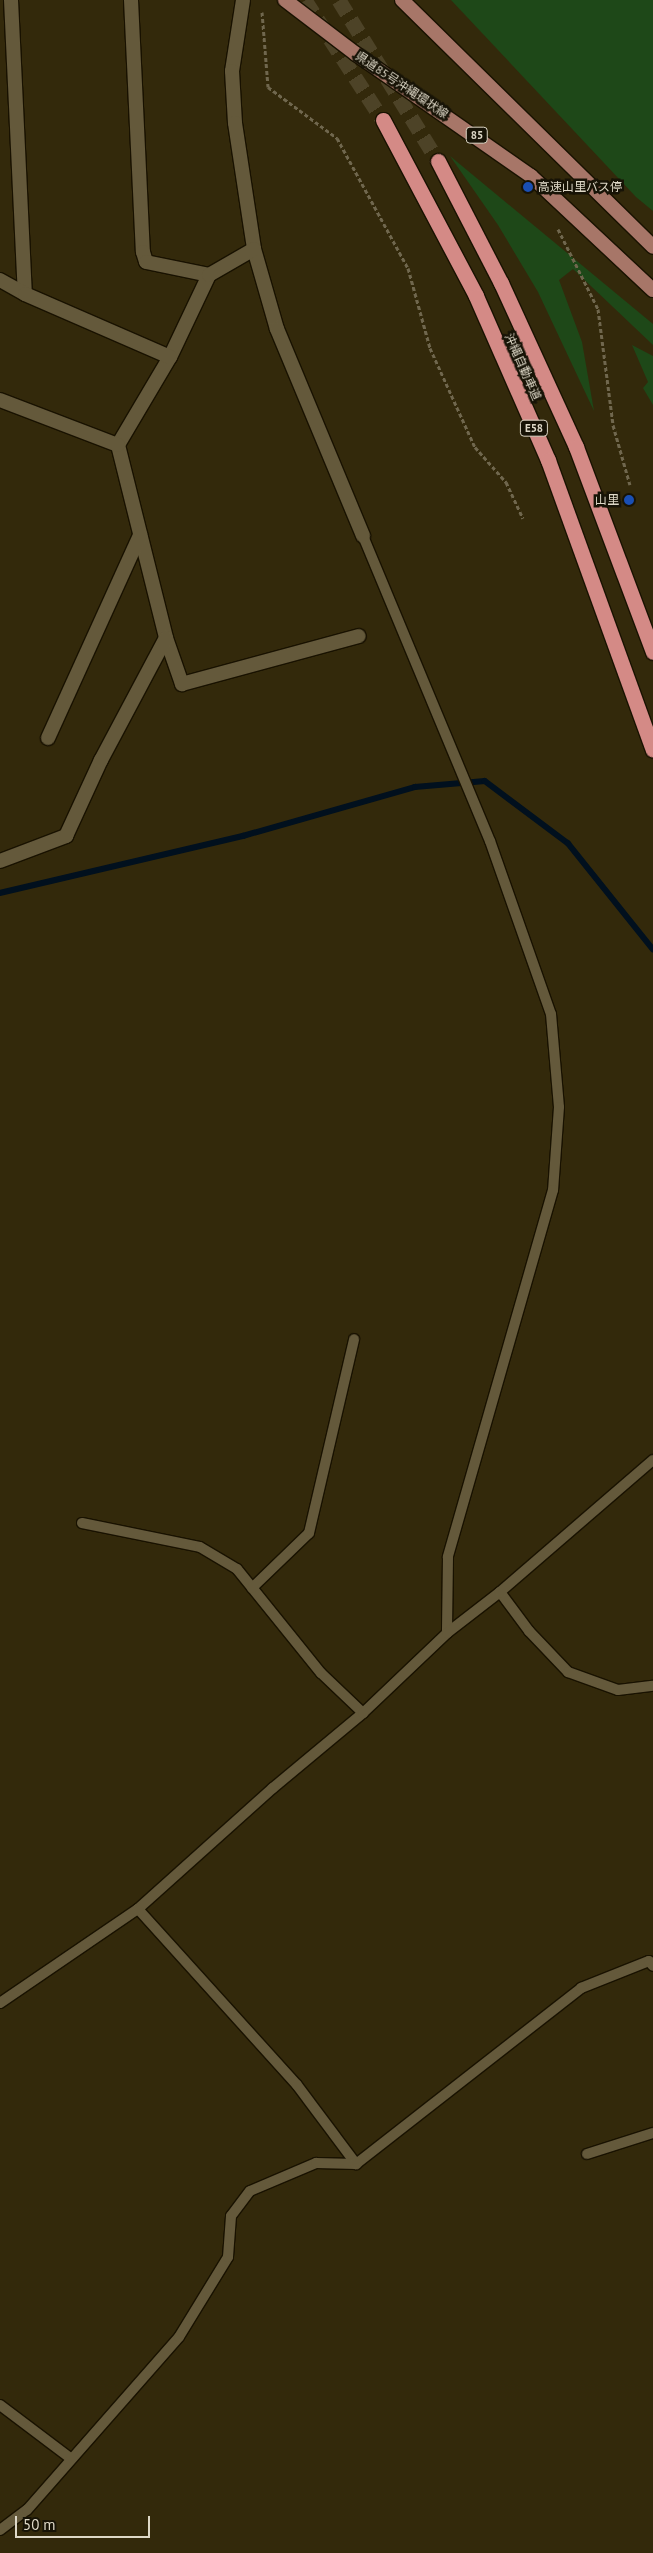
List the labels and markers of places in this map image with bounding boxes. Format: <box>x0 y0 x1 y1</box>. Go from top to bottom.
place label: 高速山里バス停 <box>538 180 622 194</box>
marker: 高速山里バス停 <box>522 181 534 193</box>
place label: 山里 <box>595 493 619 507</box>
marker: 山里 <box>623 494 635 506</box>

